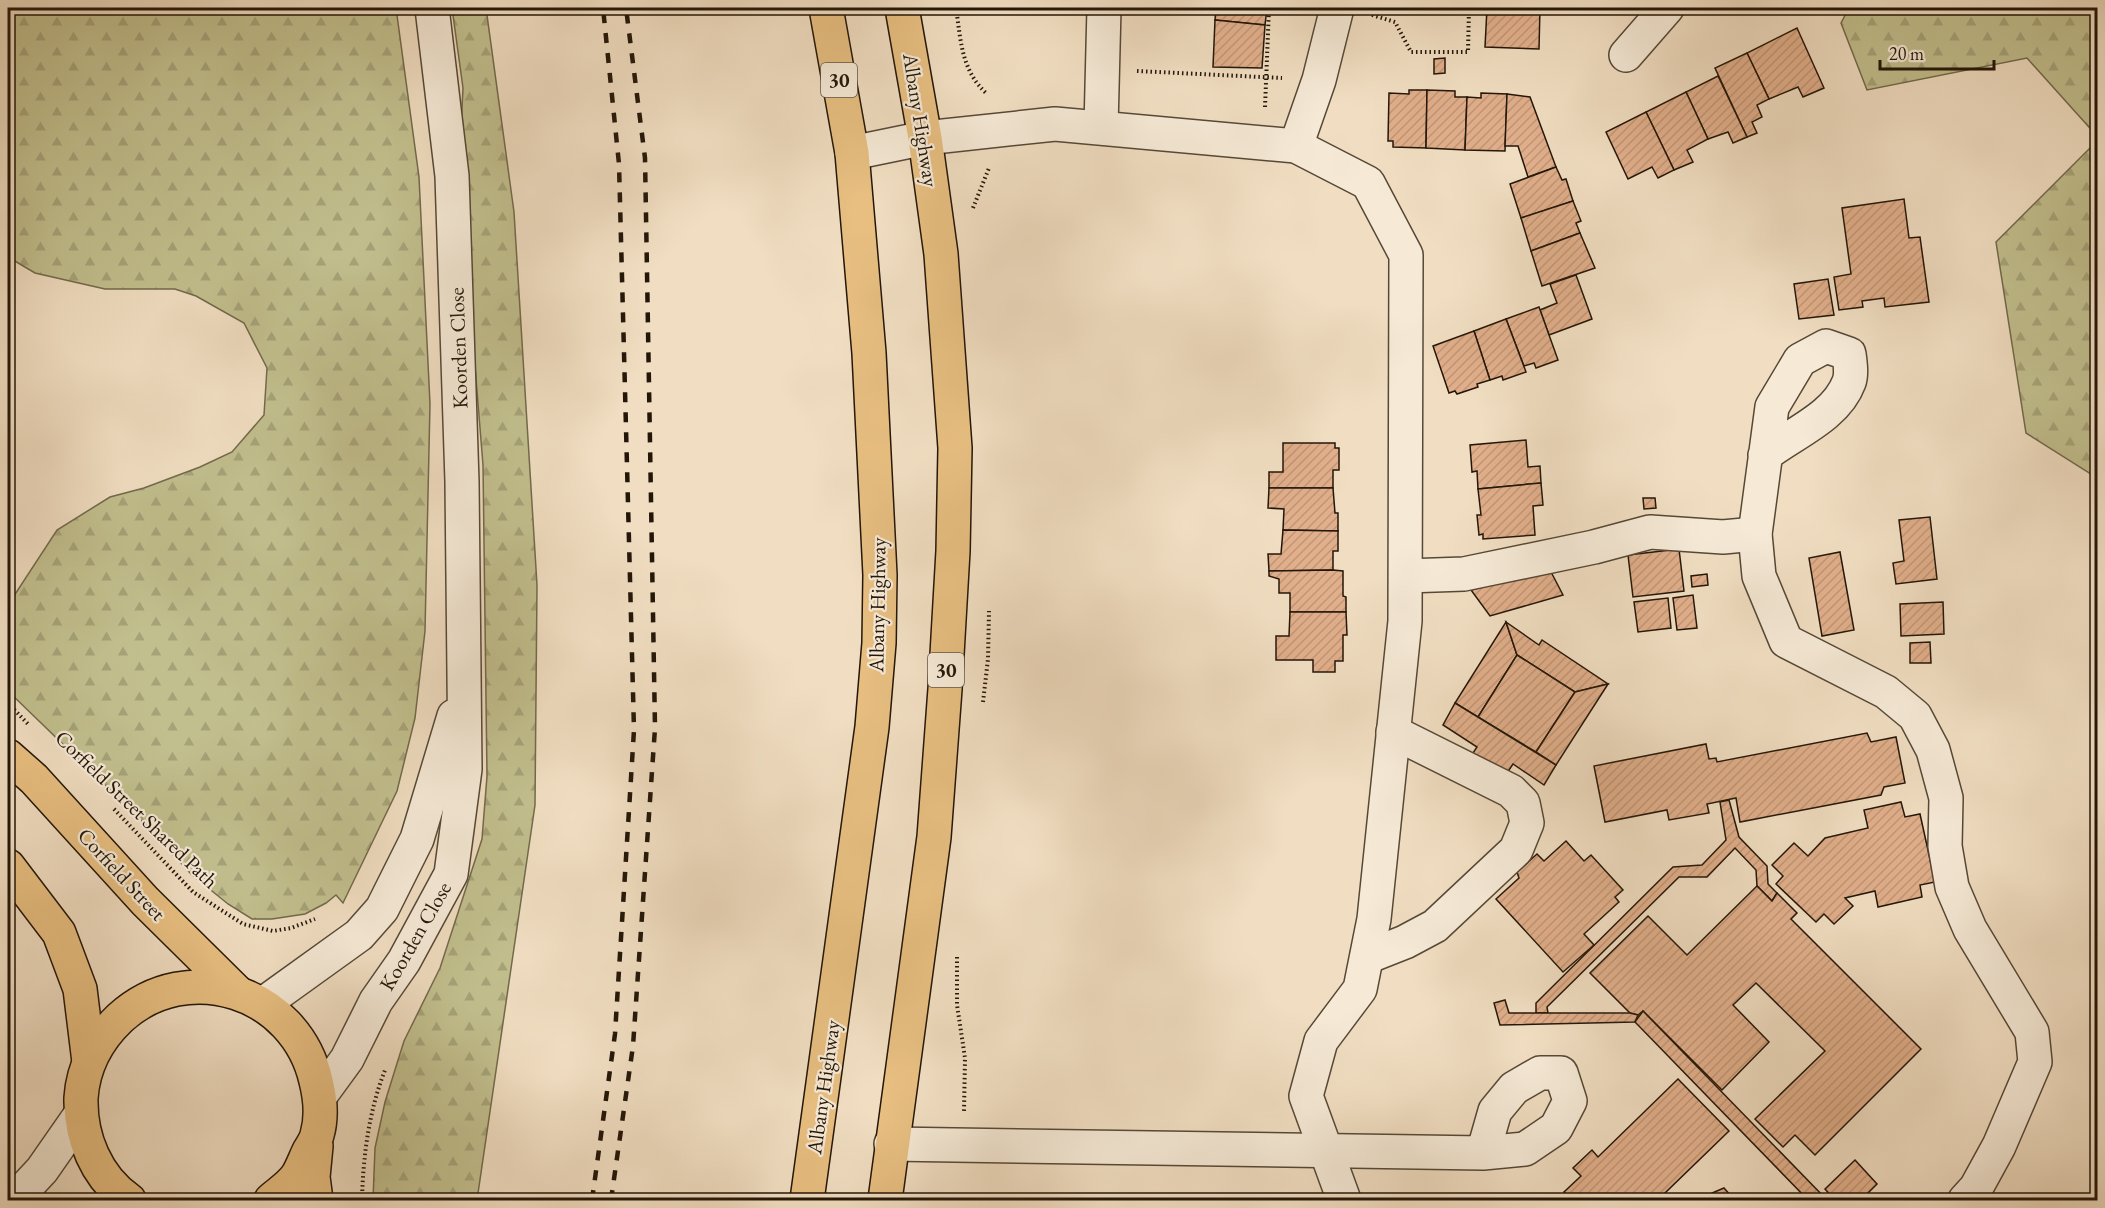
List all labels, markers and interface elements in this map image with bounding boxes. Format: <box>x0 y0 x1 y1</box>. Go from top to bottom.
scale bar <box>1880 33 1994 71</box>
text: 20 m <box>1889 42 1924 65</box>
street label: Albany Highway <box>897 50 945 190</box>
road number: 30 <box>821 63 857 97</box>
street label: Koorden Close <box>442 287 474 409</box>
street label: Albany Highway <box>862 536 892 674</box>
road number: 30 <box>928 653 964 687</box>
street label: Corfield Street Shared Path <box>50 725 224 893</box>
street label: Corfield Street <box>73 822 171 926</box>
street label: Koorden Close <box>373 877 457 995</box>
street label: Albany Highway <box>800 1017 846 1157</box>

